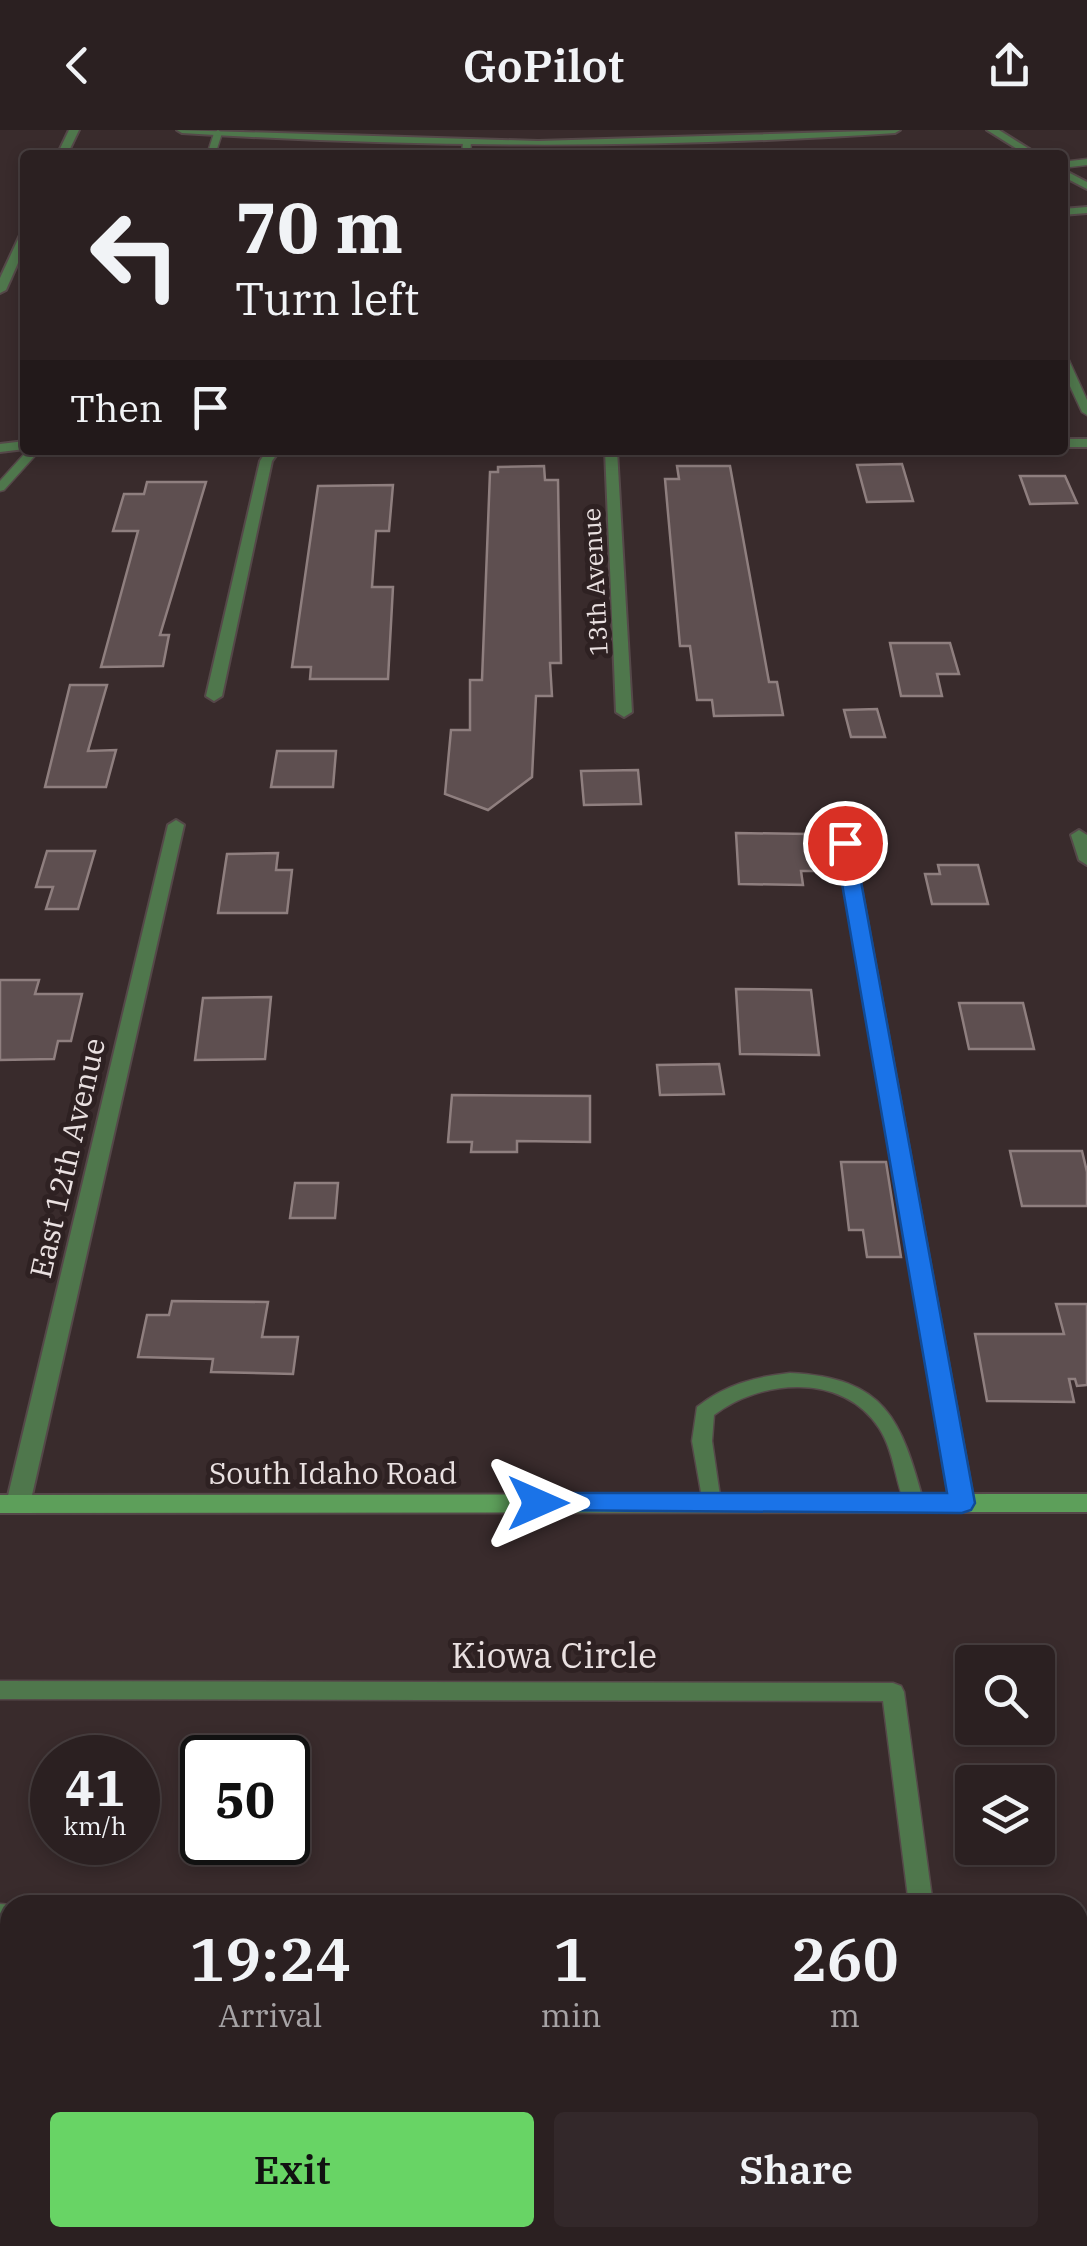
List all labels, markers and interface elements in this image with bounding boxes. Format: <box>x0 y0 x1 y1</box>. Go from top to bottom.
text: GoPilot <box>463 36 624 94</box>
icon: back <box>50 38 105 93</box>
icon: share <box>982 38 1037 93</box>
text: 70 m <box>235 181 403 272</box>
icon: left <box>70 190 200 320</box>
text: Turn left <box>235 269 419 327</box>
icon: arrive <box>183 380 238 435</box>
text: Then <box>70 383 163 432</box>
street label: 13th Avenue <box>574 507 615 657</box>
pin <box>803 801 888 886</box>
icon: arrive <box>818 816 873 871</box>
street label: East 12th Avenue <box>20 1034 113 1282</box>
position arrow <box>486 1451 590 1555</box>
street label: South Idaho Road <box>209 1453 457 1492</box>
street label: Kiowa Circle <box>451 1632 657 1678</box>
map controls <box>955 1645 1055 1865</box>
button: search <box>955 1645 1055 1745</box>
speed limit sign: 50 <box>180 1735 310 1865</box>
text: 41 <box>65 1755 125 1820</box>
button: layers <box>955 1765 1055 1865</box>
text: km/h <box>63 1809 127 1842</box>
text: 19:24 <box>189 1919 351 1998</box>
text: 1 <box>553 1919 589 1998</box>
text: 260 <box>791 1919 899 1998</box>
text: Arrival <box>218 1994 322 2036</box>
text: min <box>540 1994 601 2036</box>
text: m <box>829 1994 860 2036</box>
button: Exit <box>50 2112 534 2227</box>
button: Share <box>554 2112 1038 2227</box>

